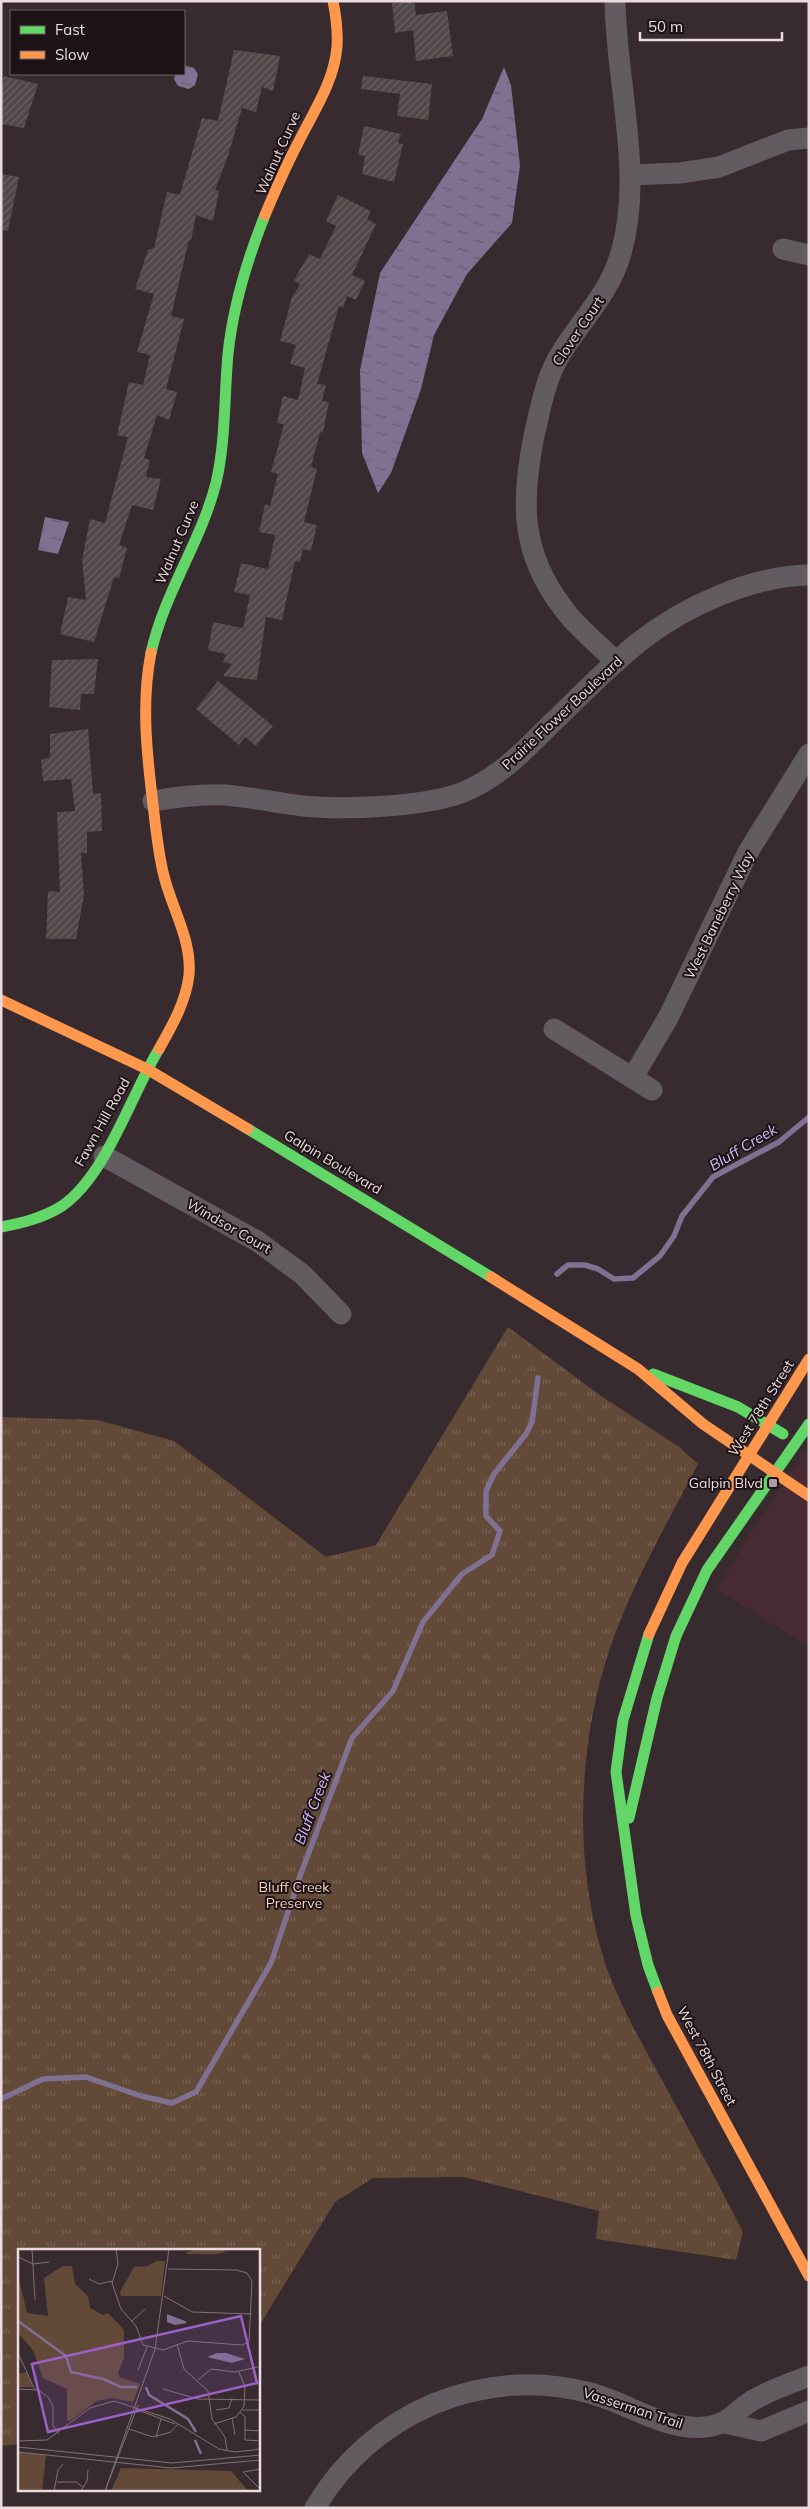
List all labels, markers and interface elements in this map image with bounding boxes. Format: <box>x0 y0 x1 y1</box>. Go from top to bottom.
legend <box>10 10 185 75</box>
scale bar <box>640 10 782 42</box>
text: 50 m <box>648 17 683 36</box>
text: Fast <box>55 20 85 39</box>
text: Slow <box>55 45 89 64</box>
street label: Walnut Curve <box>252 109 304 197</box>
street label: Clover Court <box>548 293 608 369</box>
street label: Walnut Curve <box>151 497 203 587</box>
street label: Prairie Flower Boulevard <box>498 652 626 774</box>
street label: West Baneberry Way <box>680 848 758 982</box>
street label: Fawn Hill Road <box>70 1075 134 1169</box>
water label: Bluff Creek <box>706 1119 782 1175</box>
street label: Galpin Boulevard <box>281 1126 385 1198</box>
street label: Windsor Court <box>183 1195 275 1258</box>
street label: West 78th Street <box>724 1356 798 1459</box>
place label: Galpin Blvd <box>689 1474 763 1492</box>
marker: Galpin Blvd <box>767 1477 779 1489</box>
water label: Bluff Creek <box>290 1768 335 1847</box>
park label: Bluff Creek Preserve <box>259 1878 330 1912</box>
street label: West 78th Street <box>673 2003 741 2109</box>
inset map <box>18 2249 260 2492</box>
street label: Vasserman Trail <box>581 2383 685 2433</box>

